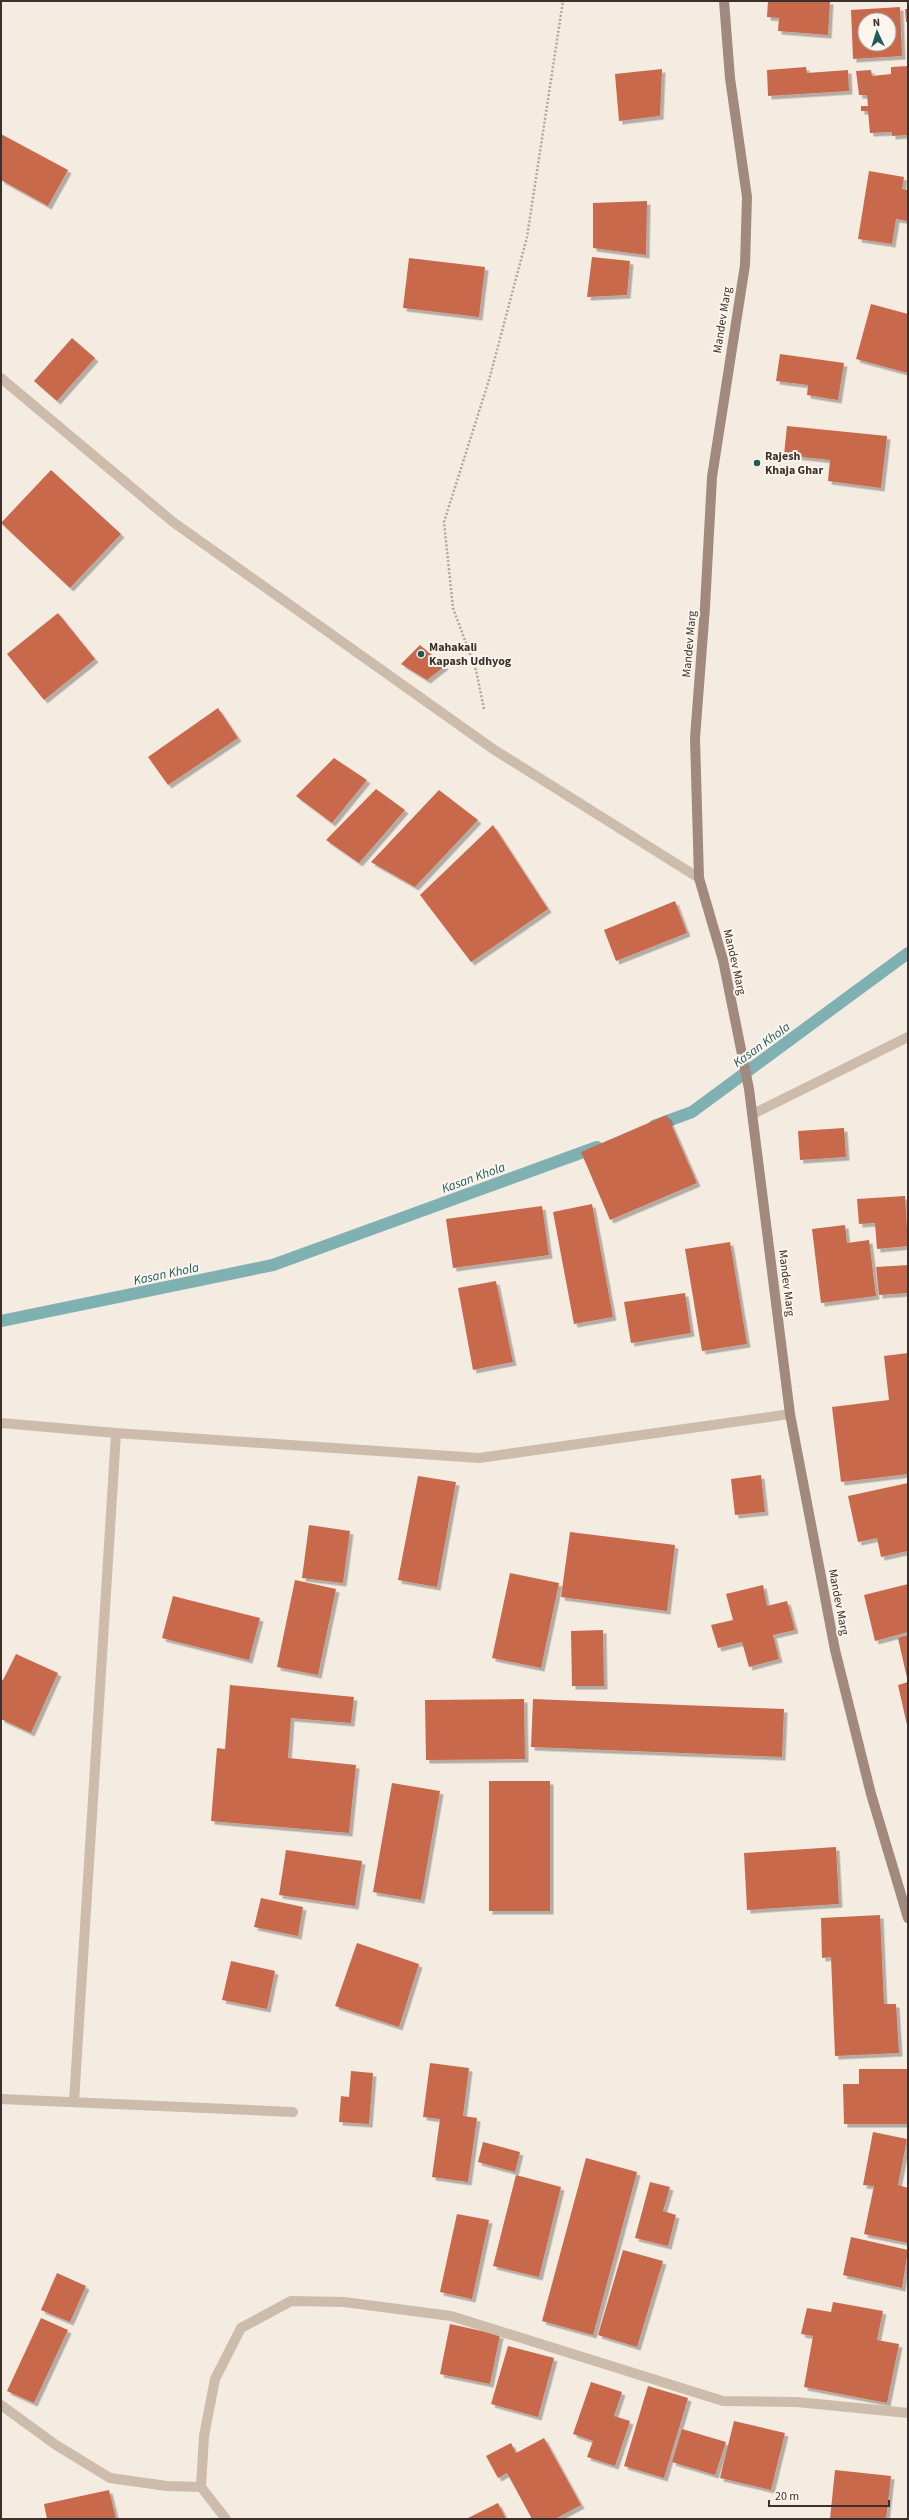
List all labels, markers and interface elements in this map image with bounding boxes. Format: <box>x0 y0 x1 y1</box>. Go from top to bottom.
north arrow <box>857 12 897 52</box>
text: N <box>872 15 881 30</box>
street label: Mandev Marg <box>709 286 736 354</box>
place label: Rajesh Khaja Ghar <box>765 448 823 479</box>
marker: Rajesh Khaja Ghar <box>752 458 762 468</box>
street label: Mandev Marg <box>678 610 701 678</box>
place label: Mahakali Kapash Udhyog <box>429 639 512 670</box>
marker: Mahakali Kapash Udhyog <box>416 649 426 659</box>
street label: Mandev Marg <box>719 928 750 997</box>
water label: Kasan Khola <box>729 1018 794 1072</box>
water label: Kasan Khola <box>439 1158 508 1198</box>
street label: Mandev Marg <box>774 1249 799 1317</box>
water label: Kasan Khola <box>132 1258 201 1290</box>
street label: Mandev Marg <box>824 1568 853 1637</box>
scale bar <box>769 2482 889 2508</box>
text: 20 m <box>775 2488 799 2505</box>

